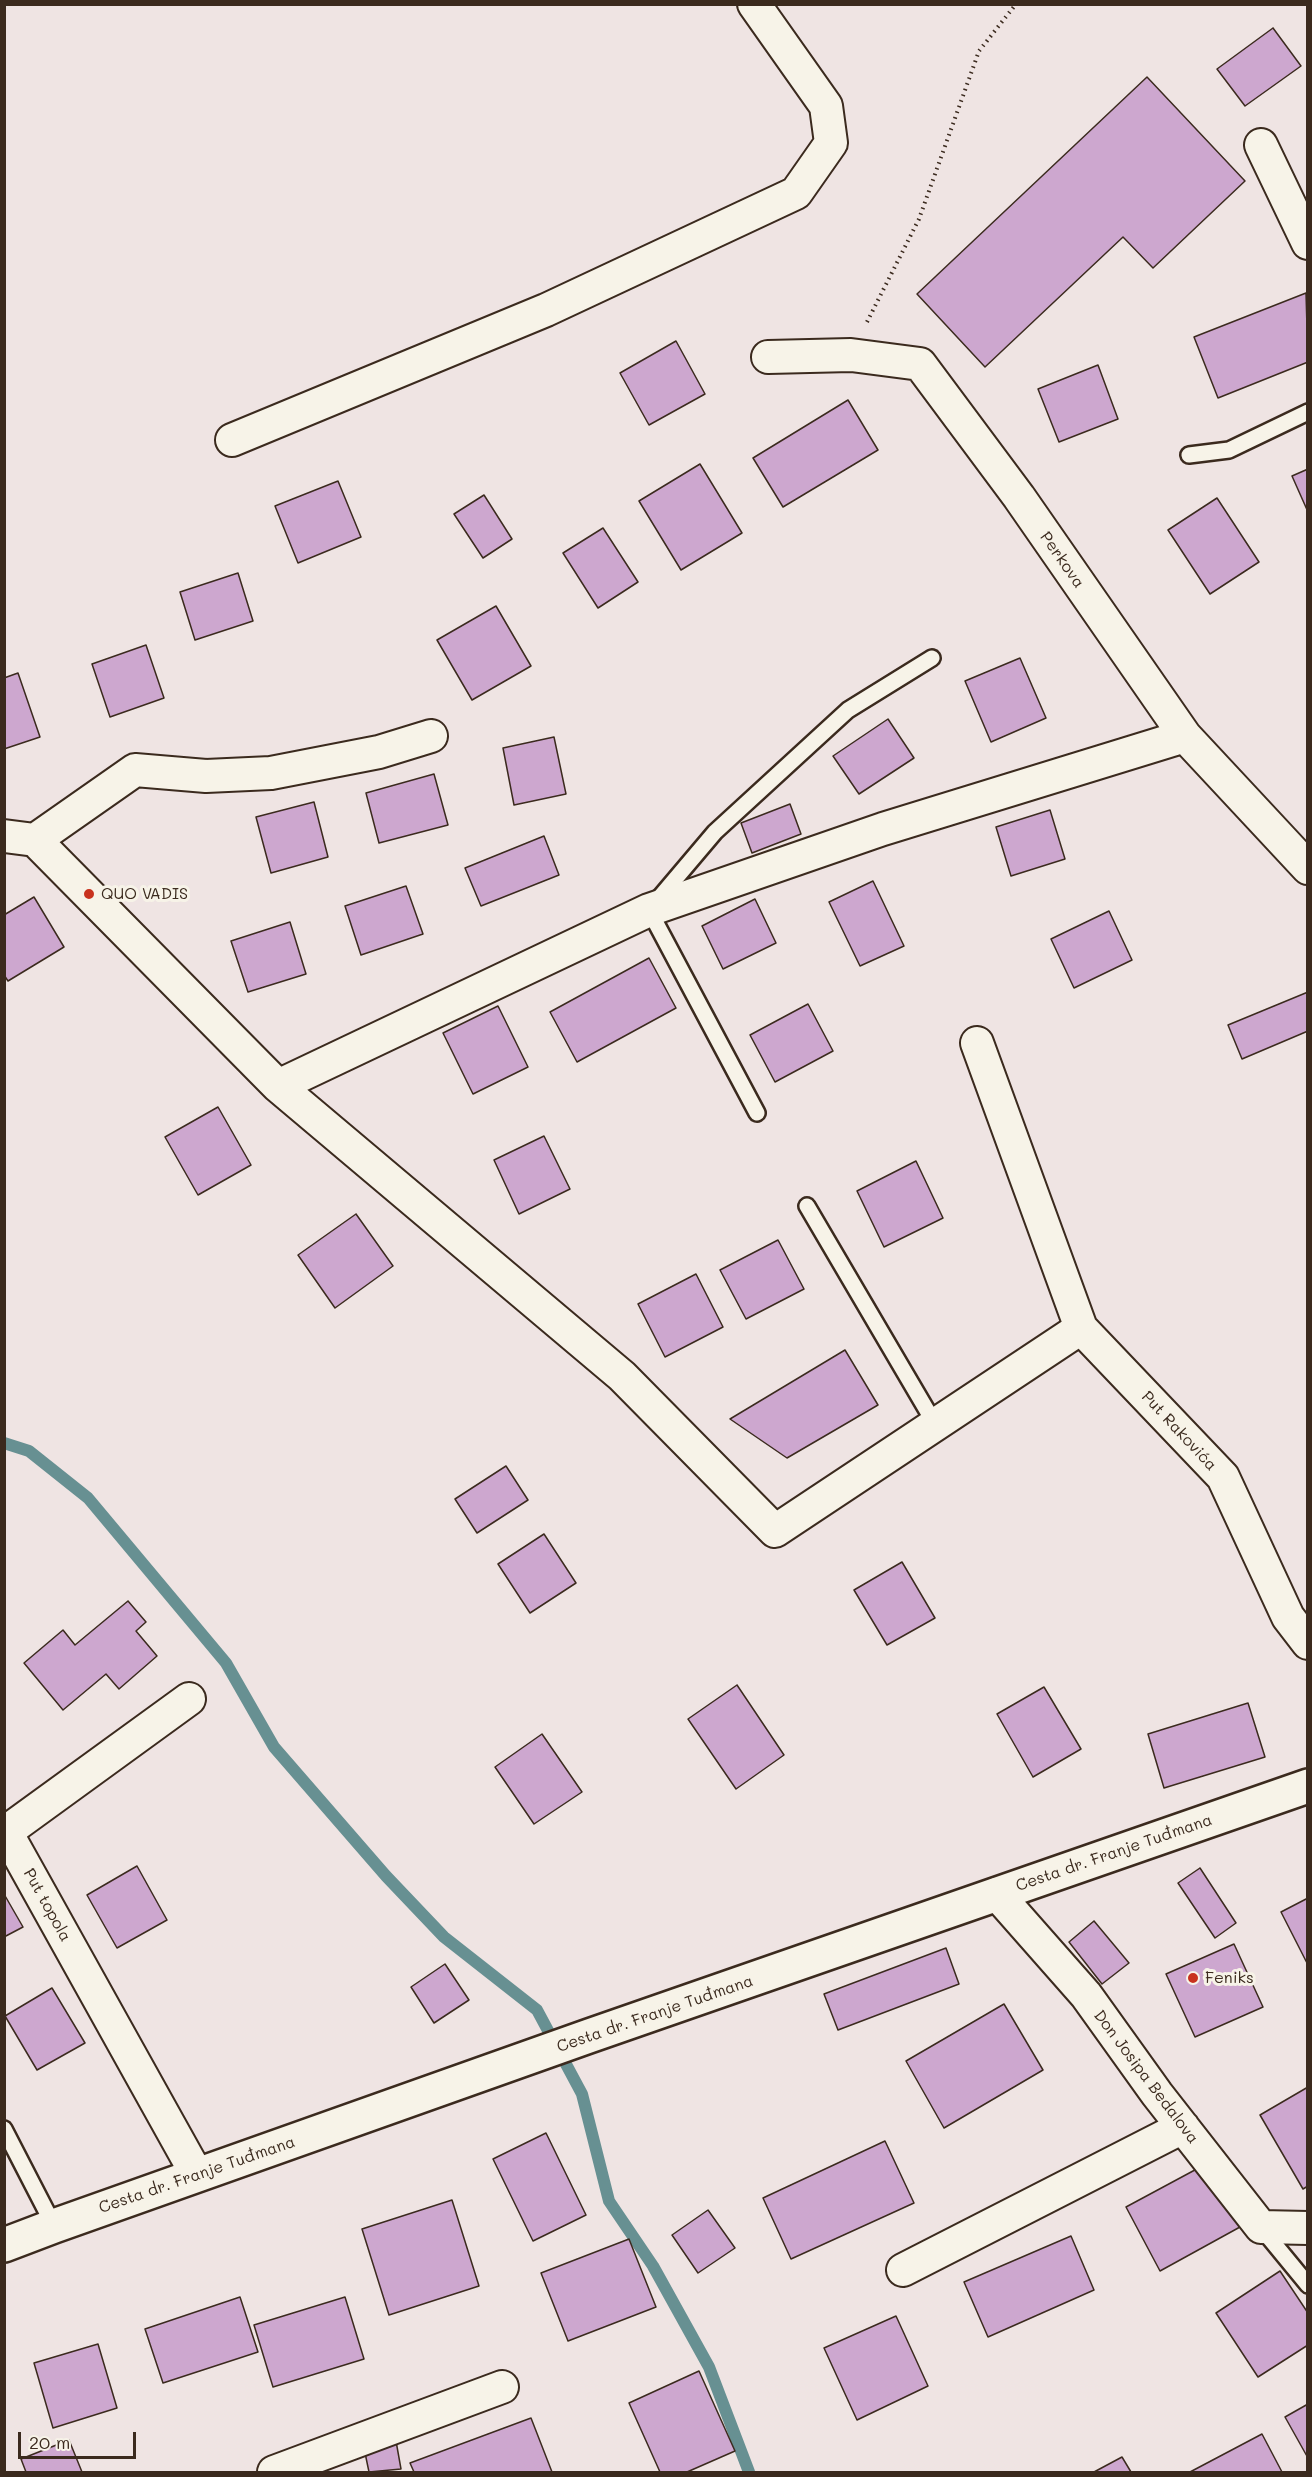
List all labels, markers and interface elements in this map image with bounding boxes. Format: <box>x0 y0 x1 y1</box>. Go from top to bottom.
street label: Perkova <box>1036 528 1088 592</box>
place label: QUO VADIS <box>101 884 188 904</box>
marker: QUO VADIS <box>82 887 96 901</box>
street label: Put Rakovića <box>1137 1387 1221 1475</box>
street label: Cesta dr. Franje Tuđmana <box>1013 1810 1215 1896</box>
street label: Put topola <box>19 1865 75 1945</box>
place label: Feniks <box>1205 1968 1254 1988</box>
street label: Cesta dr. Franje Tuđmana <box>554 1971 756 2057</box>
marker: Feniks <box>1186 1971 1200 1985</box>
street label: Don Josipa Bedalova <box>1090 2006 1202 2148</box>
street label: Cesta dr. Franje Tuđmana <box>96 2132 298 2218</box>
scale bar <box>21 2420 140 2458</box>
text: 20 m <box>29 2430 70 2454</box>

